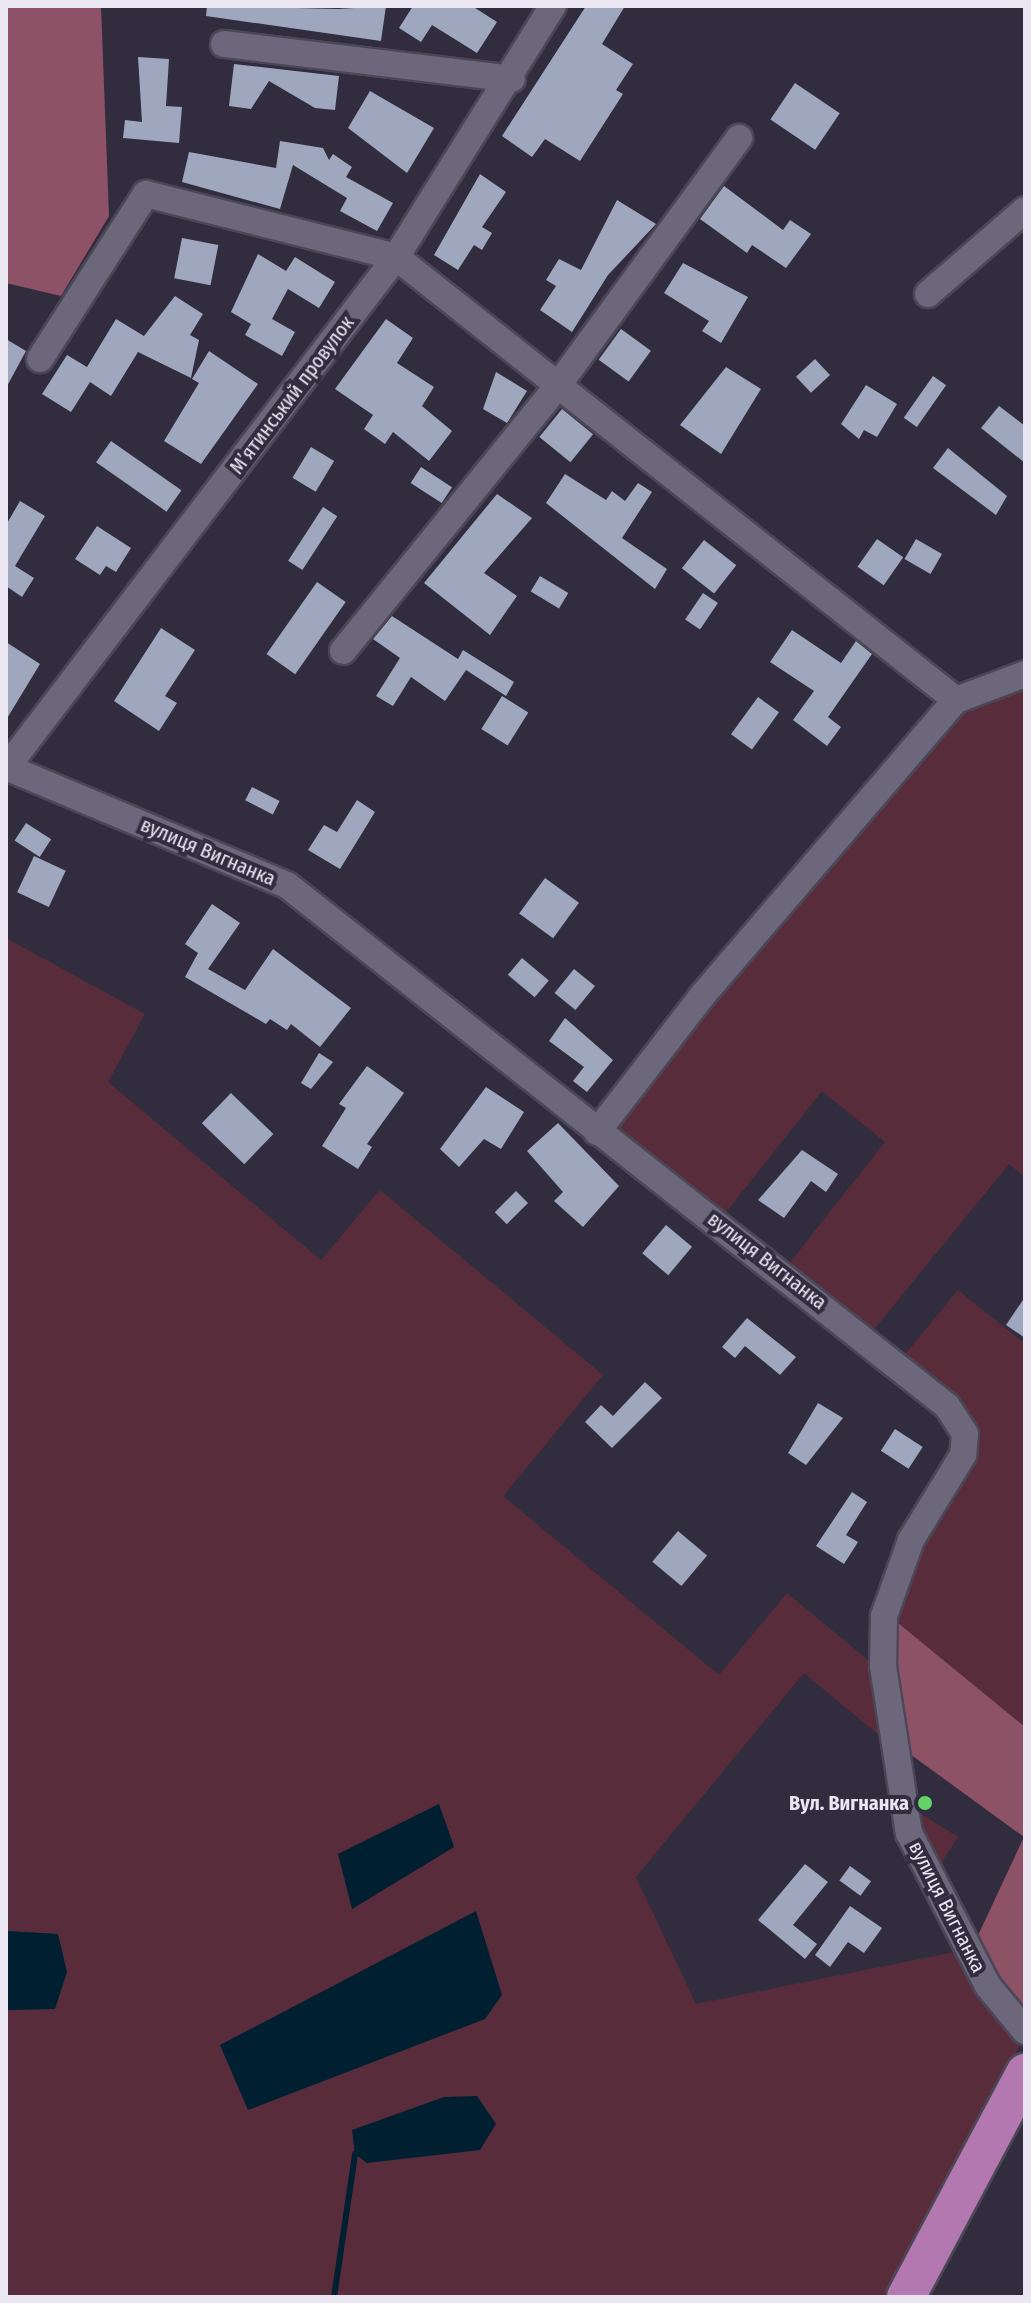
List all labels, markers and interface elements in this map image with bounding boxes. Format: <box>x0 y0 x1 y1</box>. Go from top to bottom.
street label: Мʼятинський провулок <box>225 311 359 479</box>
street label: вулиця Вигнанка <box>137 813 279 891</box>
street label: вулиця Вигнанка <box>703 1207 831 1315</box>
place label: Вул. Вигнанка <box>789 1791 909 1815</box>
marker: Вул. Вигнанка <box>916 1794 934 1812</box>
street label: вулиця Вигнанка <box>904 1837 990 1977</box>

